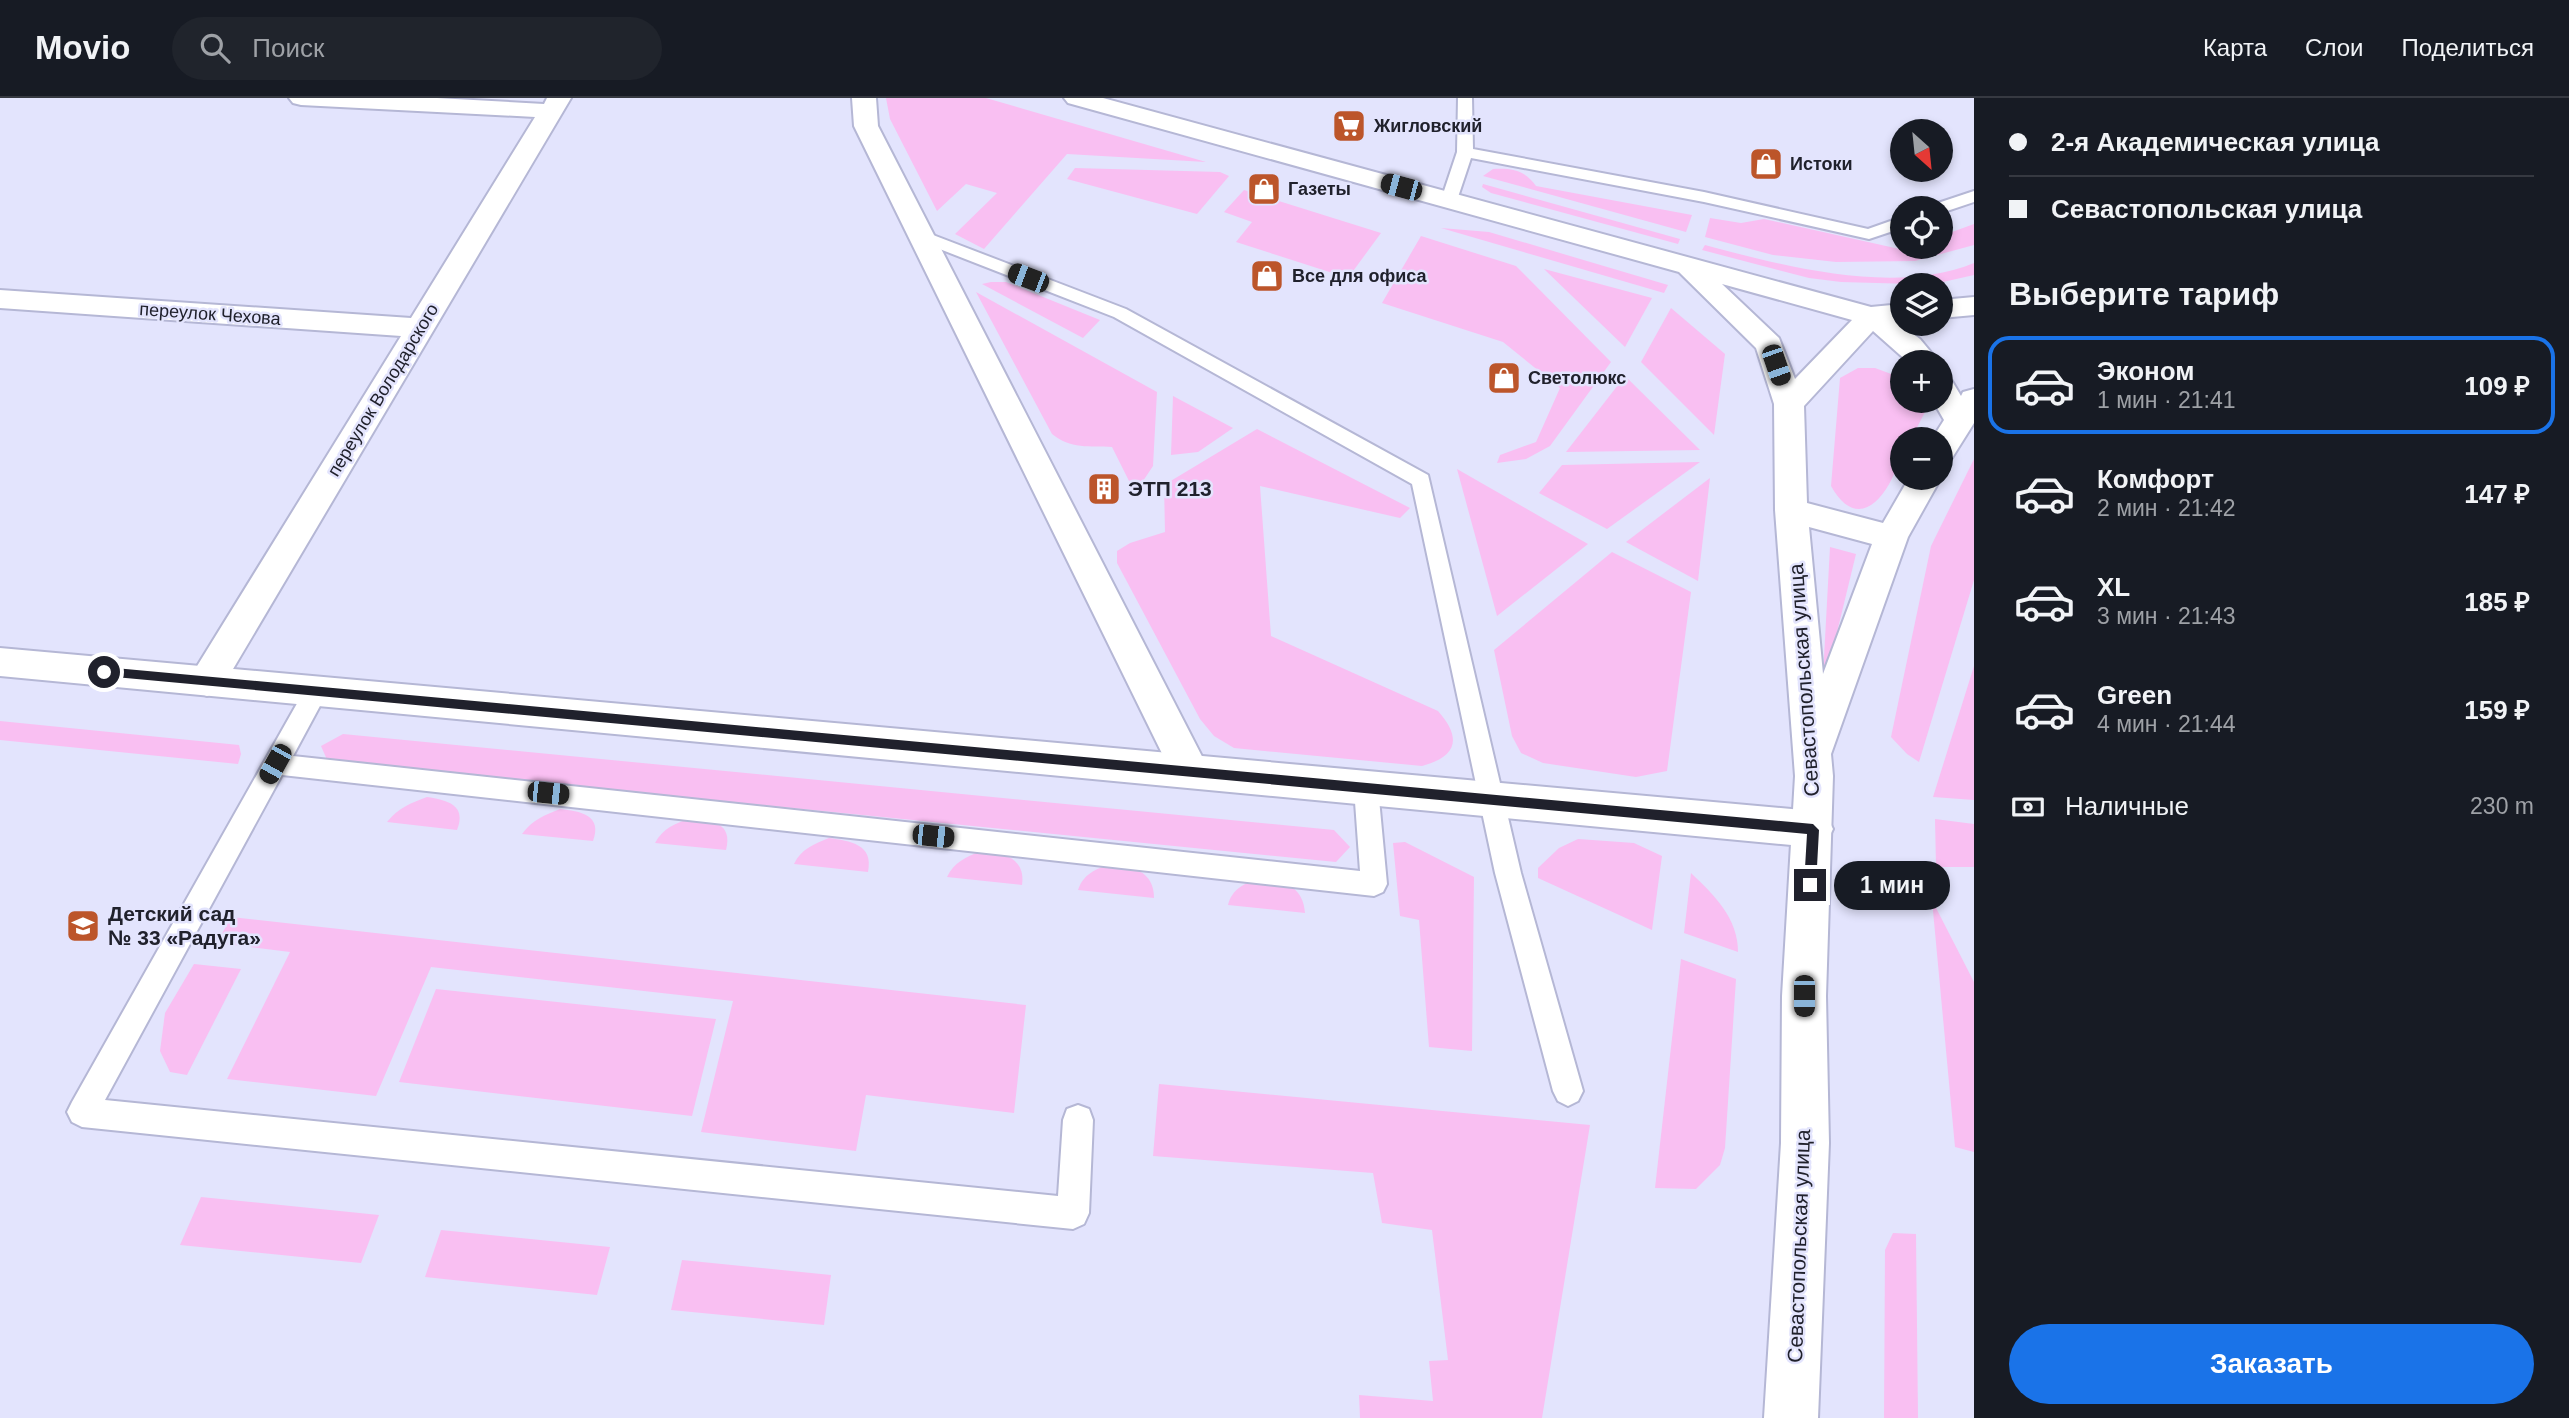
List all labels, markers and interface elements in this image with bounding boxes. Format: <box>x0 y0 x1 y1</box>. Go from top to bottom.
search box <box>172 17 662 80</box>
text: Movio <box>35 29 130 66</box>
icon: search <box>196 29 234 67</box>
text: Поиск <box>252 33 324 63</box>
text: Карта <box>2203 34 2267 61</box>
text: Слои <box>2305 34 2363 61</box>
text: Поделиться <box>2401 34 2534 61</box>
supermarket icon: Жигловский <box>1330 107 1368 145</box>
place label: Жигловский <box>1373 116 1482 136</box>
north arrow <box>1890 119 1953 182</box>
map controls <box>1890 119 1953 490</box>
text: 2-я Академическая улица <box>2051 127 2380 157</box>
shop icon: Истоки <box>1747 145 1785 183</box>
place label: Истоки <box>1790 154 1853 174</box>
shop icon: Газеты <box>1245 170 1283 208</box>
car <box>1378 171 1425 203</box>
place label: Газеты <box>1288 179 1351 199</box>
text: Севастопольская улица <box>2051 194 2362 224</box>
button: locate <box>1890 196 1953 259</box>
shop icon: Все для офиса <box>1248 257 1286 295</box>
car <box>1005 261 1052 295</box>
place label: Все для офиса <box>1292 266 1427 286</box>
button: layers <box>1890 273 1953 336</box>
text: Выберите тариф <box>2009 276 2279 312</box>
street label: переулок Чехова <box>139 299 282 329</box>
street label: переулок Володарского <box>324 300 442 480</box>
car <box>1760 342 1793 388</box>
button: + <box>1890 350 1953 413</box>
icon: car <box>2013 354 2076 417</box>
text: Эконом <box>2097 356 2195 386</box>
shop icon: Светолюкс <box>1485 359 1523 397</box>
place label: Светолюкс <box>1528 368 1626 388</box>
text: 109 ₽ <box>2464 371 2530 401</box>
text: 1 мин · 21:41 <box>2097 387 2236 413</box>
button: − <box>1890 427 1953 490</box>
icon: car <box>2013 462 2076 525</box>
text: Комфорт <box>2097 464 2214 494</box>
building icon: ЭТП 213 <box>1085 470 1123 508</box>
place label: ЭТП 213 <box>1128 477 1212 500</box>
text: 147 ₽ <box>2464 479 2530 509</box>
text: 2 мин · 21:42 <box>2097 495 2236 521</box>
street label: Севастопольская улица <box>1784 562 1823 797</box>
icon: car <box>2013 570 2076 633</box>
text: XL <box>2097 572 2130 602</box>
text: 185 ₽ <box>2464 587 2530 617</box>
text: 3 мин · 21:43 <box>2097 603 2236 629</box>
route start <box>88 656 120 688</box>
icon: car <box>2013 678 2076 741</box>
text: Green <box>2097 680 2172 710</box>
text: 159 ₽ <box>2464 695 2530 725</box>
text: 4 мин · 21:44 <box>2097 711 2236 737</box>
car <box>256 741 295 787</box>
car <box>527 780 570 806</box>
icon: cash <box>2009 788 2047 826</box>
text: Наличные <box>2065 791 2189 821</box>
text: 230 m <box>2470 793 2534 819</box>
car <box>912 823 955 849</box>
callout: 1 мин <box>1834 860 1950 910</box>
route end <box>1794 869 1826 901</box>
text: 1 мин <box>1860 872 1924 898</box>
place label: Детский сад № 33 «Радуга» <box>108 902 261 949</box>
school or university icon: Детский сад № 33 «Радуга» <box>64 907 102 945</box>
car <box>1794 975 1815 1017</box>
street label: Севастопольская улица <box>1783 1129 1814 1363</box>
button: Заказать <box>2009 1324 2534 1404</box>

